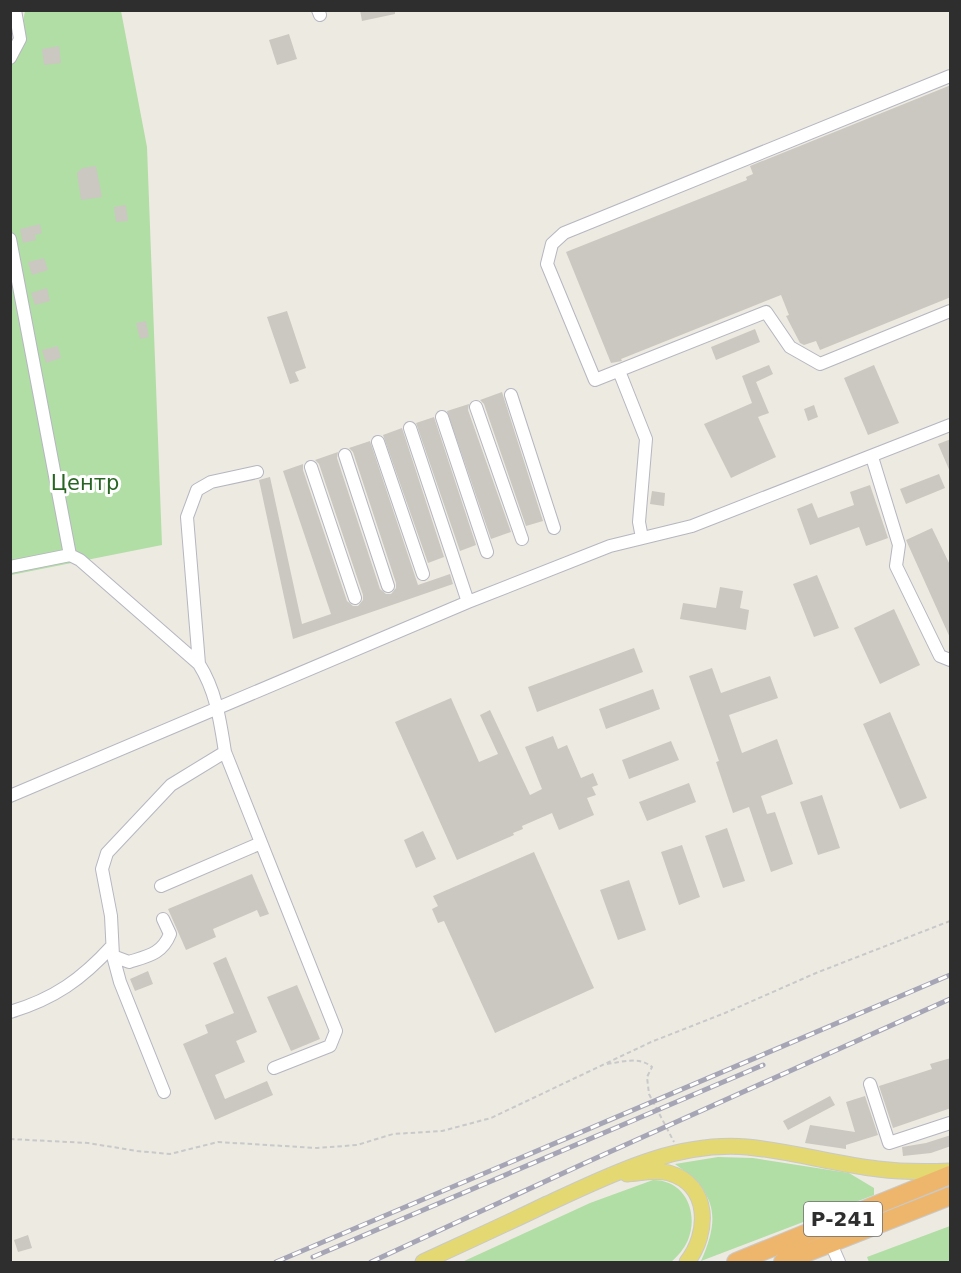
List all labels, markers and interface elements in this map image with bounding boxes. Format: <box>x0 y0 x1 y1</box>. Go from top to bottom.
park label: Центр <box>51 471 119 495</box>
road number: Р-241 <box>804 1202 882 1236</box>

